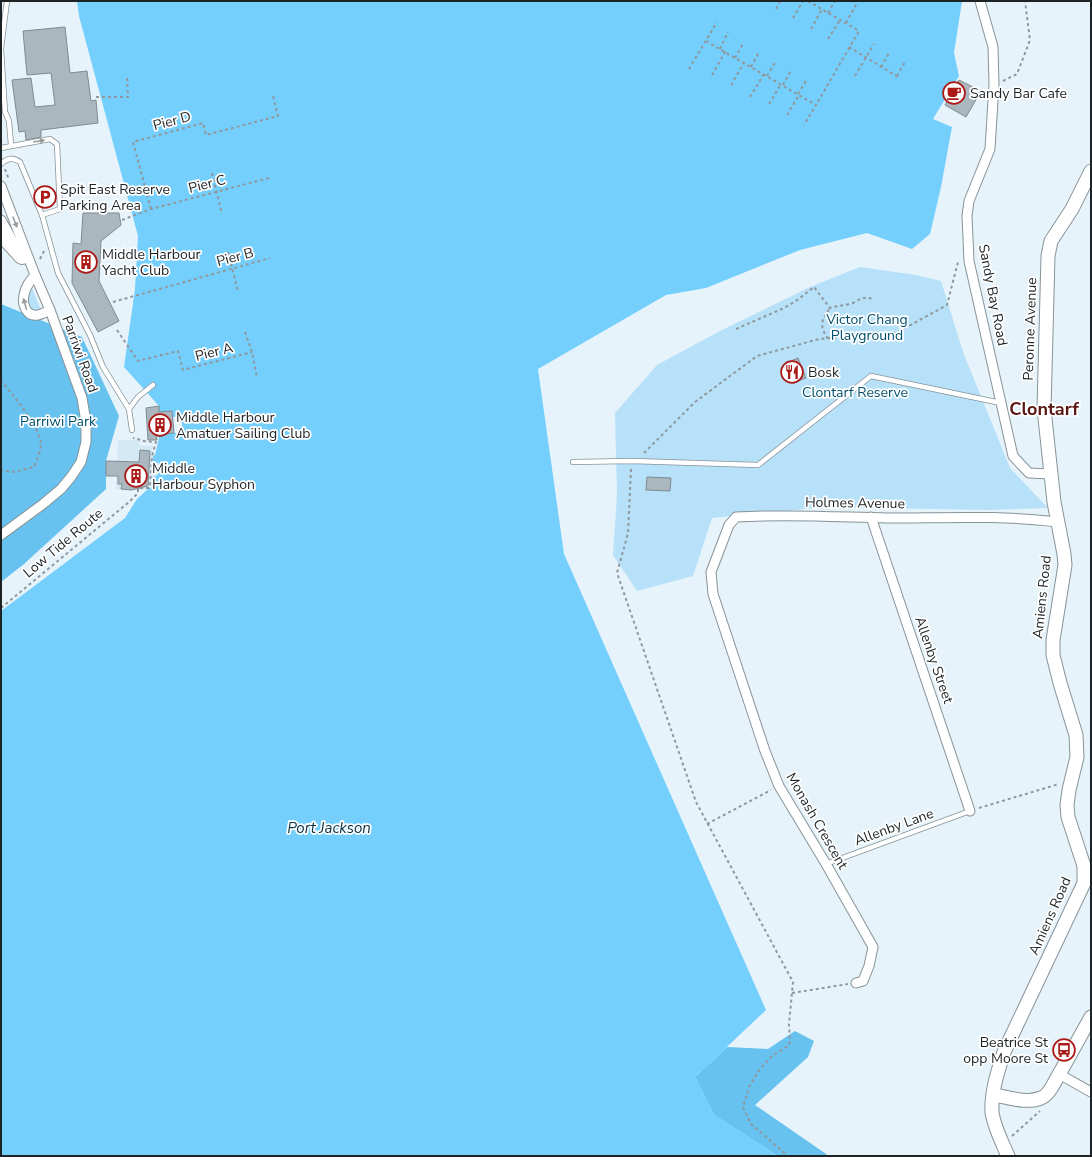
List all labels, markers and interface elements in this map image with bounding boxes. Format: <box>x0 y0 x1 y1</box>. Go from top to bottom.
cafe icon: Sandy Bar Cafe <box>941 80 967 106</box>
place label: Sandy Bar Cafe <box>970 84 1067 103</box>
street label: Pier D <box>151 107 193 135</box>
one-way arrow <box>33 138 45 144</box>
street label: Pier C <box>186 170 228 198</box>
place label: Spit East Reserve Parking Area <box>60 180 170 215</box>
parking icon: Spit East Reserve Parking Area <box>32 184 58 210</box>
one-way arrow <box>12 216 18 227</box>
street label: Pier B <box>214 243 256 271</box>
street label: Sandy Bay Road <box>974 243 1012 347</box>
place label: Middle Harbour Yacht Club <box>101 245 201 280</box>
building icon: Middle Harbour Yacht Club <box>73 249 99 275</box>
street label: Peronne Avenue <box>1019 277 1041 381</box>
one-way arrow <box>22 298 28 310</box>
park label: Victor Chang Playground <box>825 310 908 345</box>
street label: Parriwi Road <box>57 313 103 395</box>
street label: Pier A <box>193 338 235 366</box>
restaurant icon: Bosk <box>779 359 805 385</box>
place label: Bosk <box>808 363 840 382</box>
park label: Clontarf Reserve <box>802 383 908 402</box>
district label: Clontarf <box>1009 397 1079 421</box>
place label: Middle Harbour Amatuer Sailing Club <box>176 408 310 443</box>
park label: Parriwi Park <box>20 412 97 431</box>
building icon: Middle Harbour Amatuer Sailing Club <box>147 412 173 438</box>
place label: Middle Harbour Syphon <box>152 459 255 494</box>
building icon: Middle Harbour Syphon <box>123 463 149 489</box>
street label: Holmes Avenue <box>805 493 905 513</box>
street label: Low Tide Route <box>19 504 107 582</box>
street label: Amiens Road <box>1028 554 1056 640</box>
street label: Allenby Street <box>910 614 958 706</box>
street label: Monash Crescent <box>782 769 852 873</box>
street label: Allenby Lane <box>852 804 936 850</box>
water label: Port Jackson <box>287 818 371 838</box>
street label: Amiens Road <box>1024 874 1076 958</box>
place label: Beatrice St opp Moore St <box>963 1033 1048 1068</box>
bus stop icon: Beatrice St opp Moore St <box>1051 1037 1077 1063</box>

